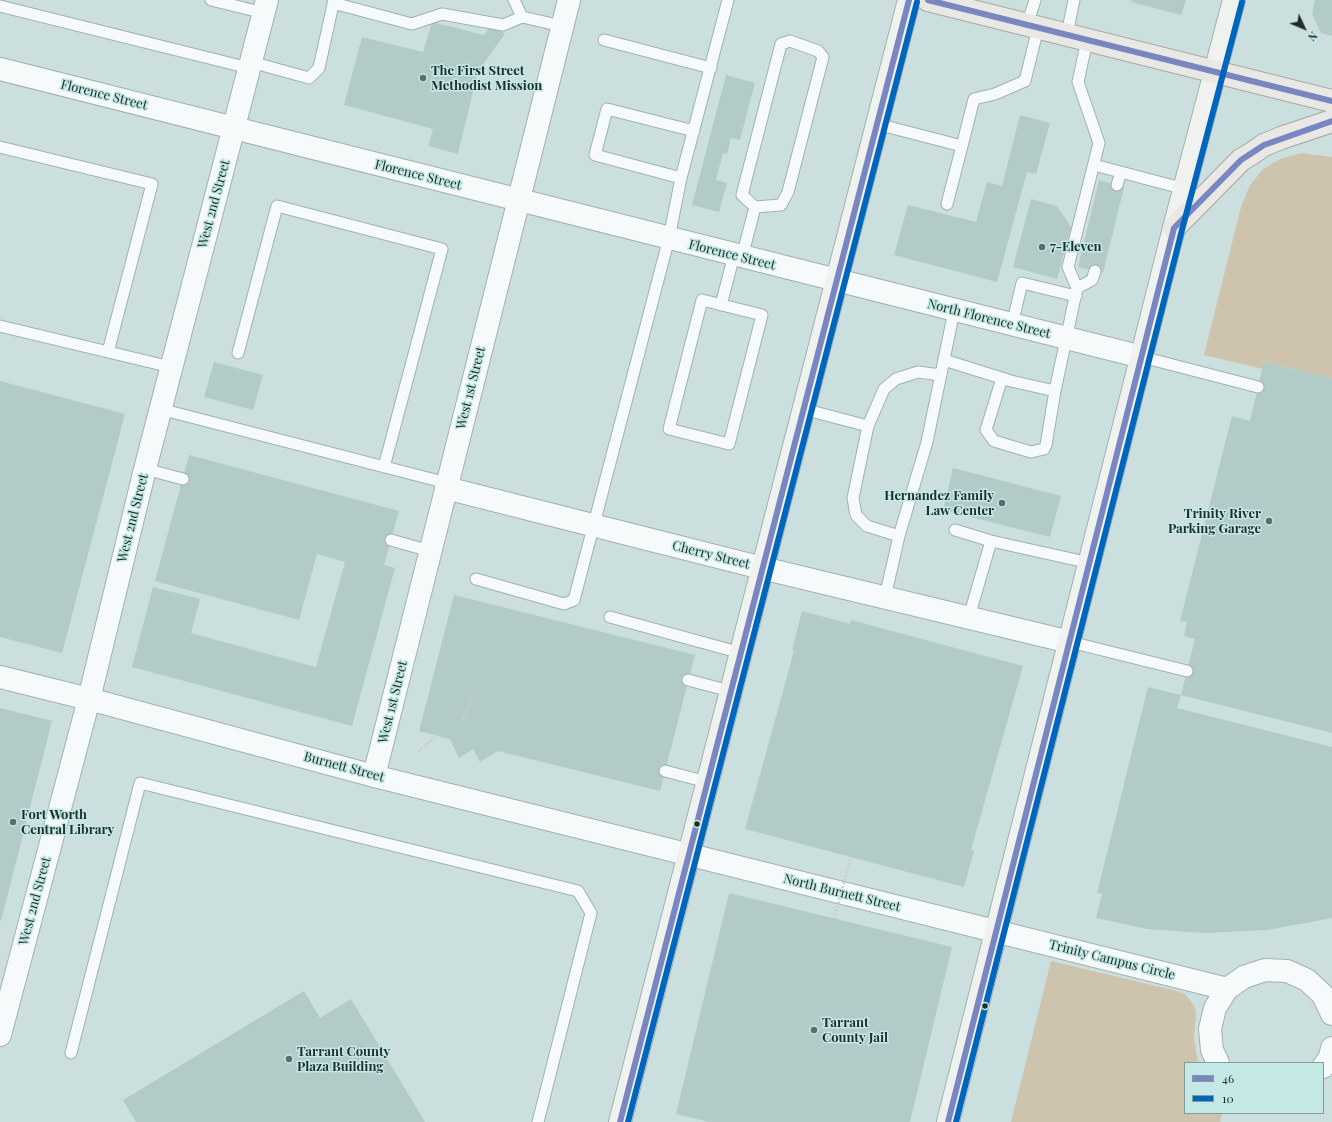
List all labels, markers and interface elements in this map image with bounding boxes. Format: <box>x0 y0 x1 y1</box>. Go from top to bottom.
north arrow <box>1284 8 1324 48</box>
text: N <box>1305 29 1321 45</box>
place label: The First Street Methodist Mission <box>431 63 542 94</box>
marker: The First Street Methodist Mission <box>418 73 428 83</box>
street label: Florence Street <box>59 77 149 113</box>
street label: Florence Street <box>373 157 463 193</box>
street label: West 2nd Street <box>195 158 233 250</box>
street label: Florence Street <box>687 237 777 273</box>
place label: 7-Eleven <box>1050 239 1101 255</box>
marker: 7-Eleven <box>1037 242 1047 252</box>
street label: North Florence Street <box>926 296 1052 342</box>
street label: West 1st Street <box>453 345 489 431</box>
street label: West 2nd Street <box>114 472 152 564</box>
place label: Hernandez Family Law Center <box>884 488 994 519</box>
marker: Hernandez Family Law Center <box>997 498 1007 508</box>
place label: Trinity River Parking Garage <box>1168 506 1261 537</box>
marker: Trinity River Parking Garage <box>1264 516 1274 526</box>
street label: Cherry Street <box>671 538 751 572</box>
street label: West 1st Street <box>375 659 411 745</box>
street label: Burnett Street <box>302 749 386 785</box>
place label: Fort Worth Central Library <box>21 807 114 838</box>
marker: Fort Worth Central Library <box>8 817 18 827</box>
unlabelled marker <box>692 819 702 829</box>
street label: West 2nd Street <box>16 855 54 947</box>
street label: North Burnett Street <box>782 871 902 915</box>
street label: Trinity Campus Circle <box>1047 937 1177 983</box>
unlabelled marker <box>980 1001 990 1011</box>
place label: Tarrant County Jail <box>822 1015 888 1046</box>
marker: Tarrant County Jail <box>809 1025 819 1035</box>
place label: Tarrant County Plaza Building <box>297 1044 390 1075</box>
marker: Tarrant County Plaza Building <box>284 1054 294 1064</box>
legend <box>1184 1062 1324 1114</box>
text: 46 <box>1222 1070 1234 1086</box>
text: 10 <box>1222 1090 1234 1106</box>

